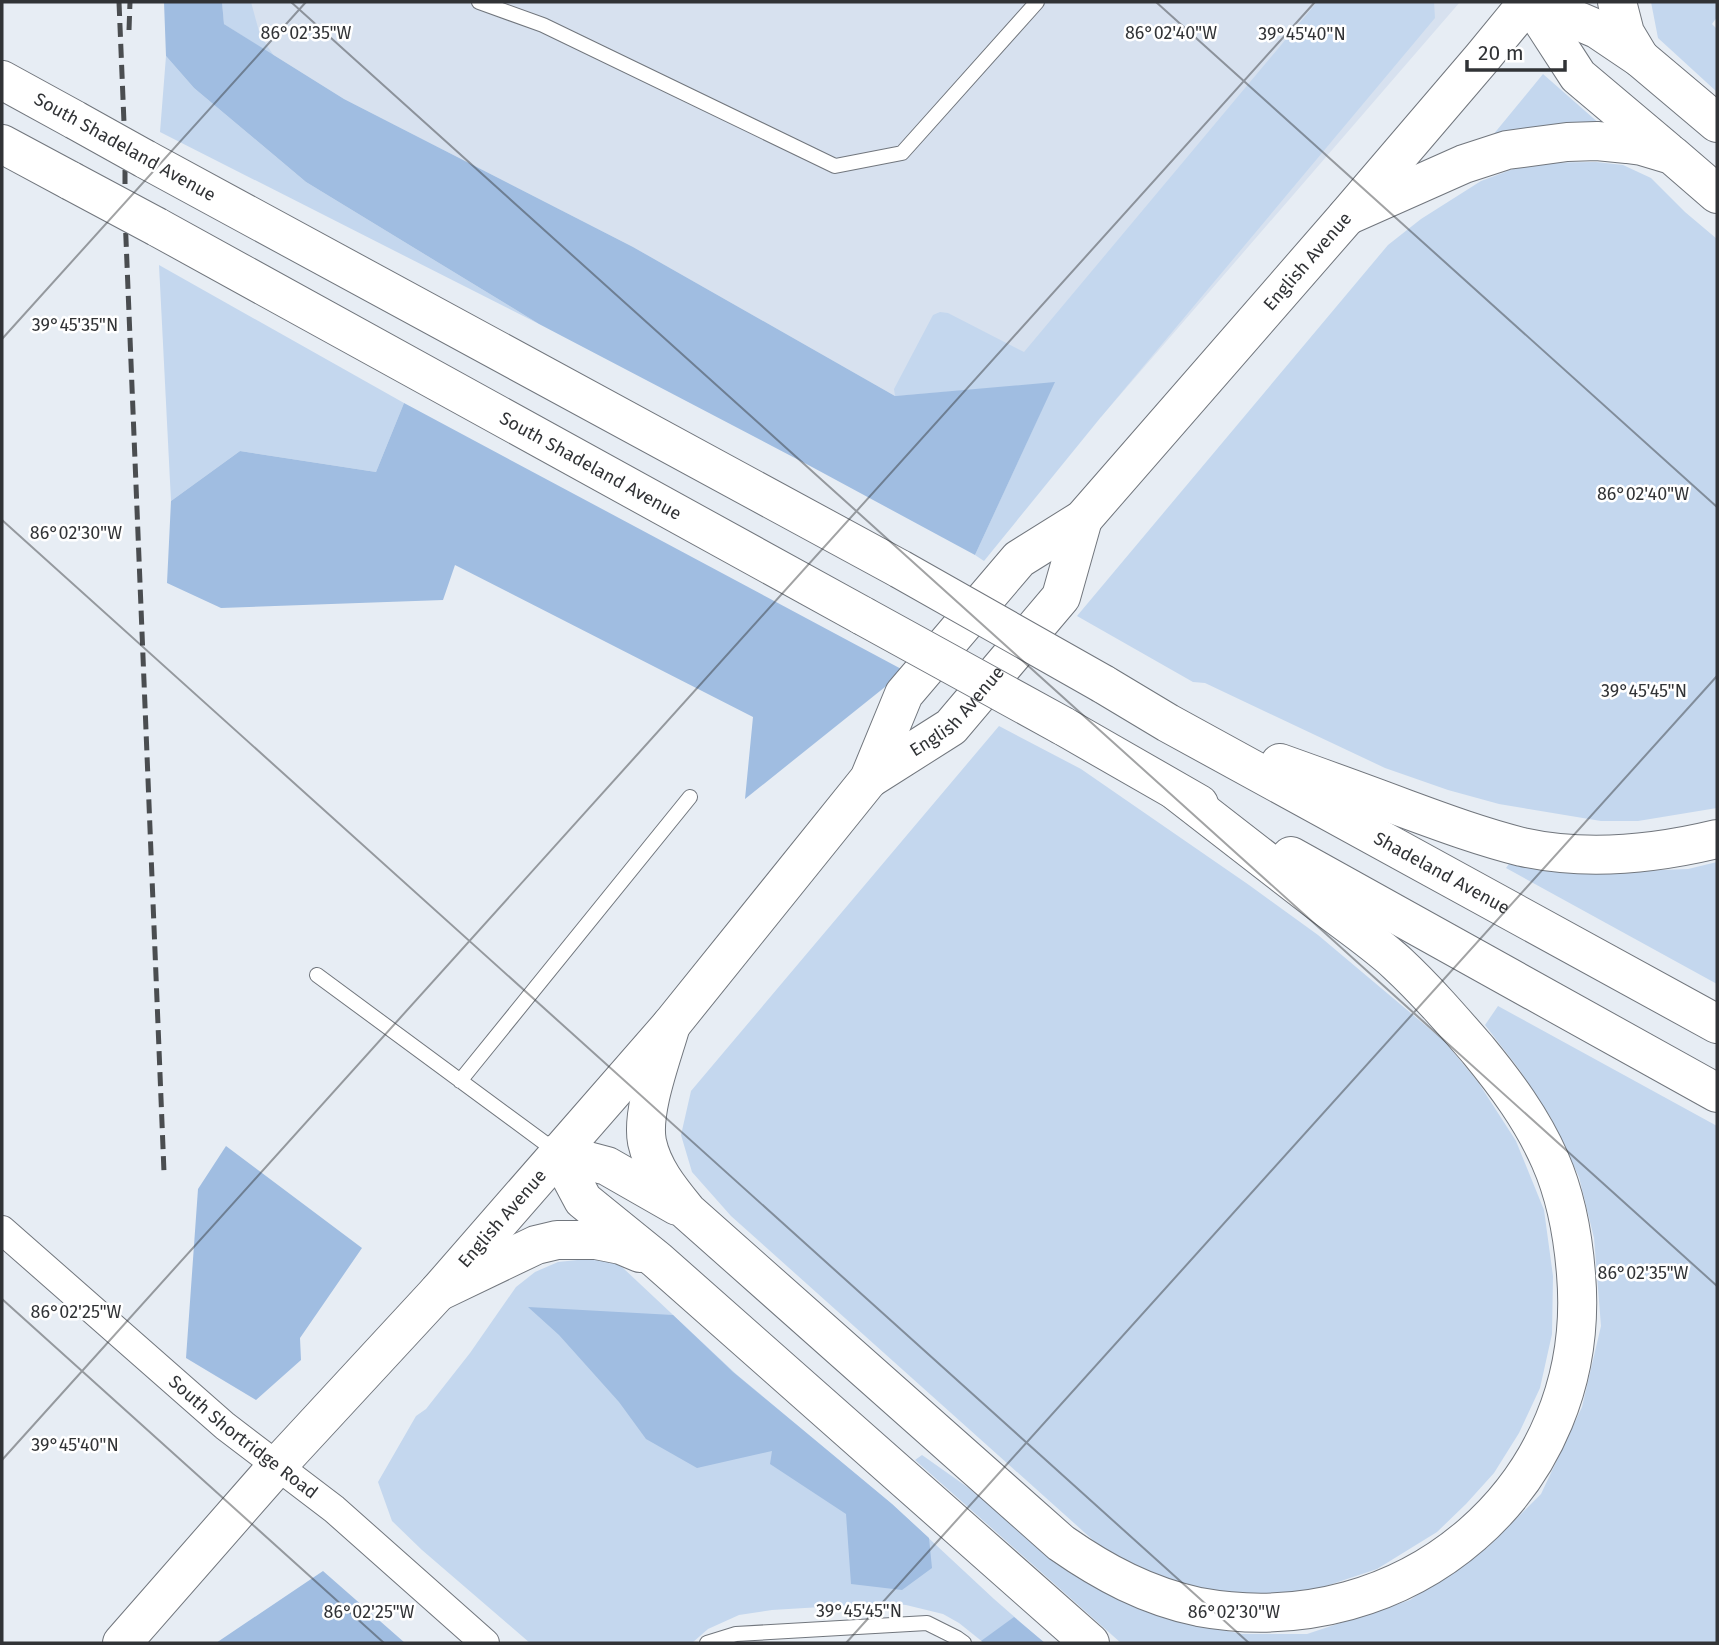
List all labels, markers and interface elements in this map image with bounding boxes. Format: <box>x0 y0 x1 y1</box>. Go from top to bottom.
text: 86°02'35"W <box>261 22 352 44</box>
text: 86°02'40"W <box>1125 22 1217 44</box>
text: 39°45'40"N <box>1258 23 1346 45</box>
scale bar <box>1467 28 1565 72</box>
text: 20 m <box>1478 40 1524 66</box>
street label: South Shadeland Avenue <box>30 88 220 206</box>
street label: English Avenue <box>1259 208 1356 315</box>
text: 39°45'35"N <box>32 314 118 336</box>
street label: South Shadeland Avenue <box>496 407 685 525</box>
text: 86°02'40"W <box>1597 483 1689 505</box>
text: 86°02'30"W <box>30 522 122 544</box>
street label: English Avenue <box>906 661 1009 761</box>
text: 39°45'45"N <box>1601 680 1687 702</box>
street label: Shadeland Avenue <box>1370 827 1514 919</box>
street label: English Avenue <box>453 1165 551 1272</box>
text: 86°02'35"W <box>1598 1262 1689 1284</box>
text: 86°02'25"W <box>31 1301 122 1323</box>
street label: South Shortridge Road <box>164 1371 322 1504</box>
text: 39°45'40"N <box>31 1434 119 1456</box>
text: 39°45'45"N <box>816 1600 902 1622</box>
text: 86°02'25"W <box>324 1601 415 1623</box>
text: 86°02'30"W <box>1188 1601 1280 1623</box>

